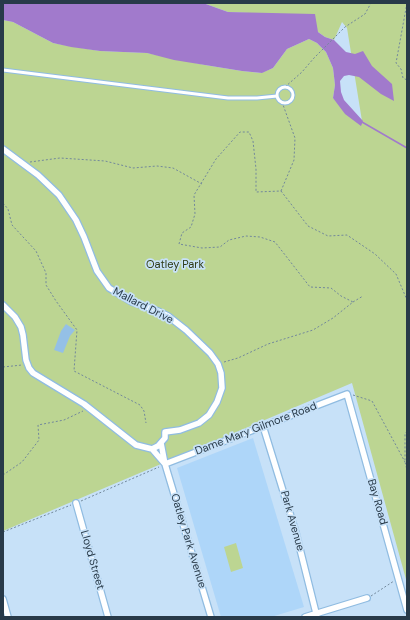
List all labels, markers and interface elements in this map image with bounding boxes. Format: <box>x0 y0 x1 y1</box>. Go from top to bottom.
park label: Oatley Park <box>146 258 204 272</box>
street label: Mallard Drive <box>111 285 175 327</box>
street label: Dame Mary Gilmore Road <box>193 400 319 458</box>
street label: Bay Road <box>364 478 390 526</box>
street label: Park Avenue <box>277 489 307 553</box>
street label: Oatley Park Avenue <box>167 492 209 590</box>
street label: Lloyd Street <box>77 529 107 591</box>

